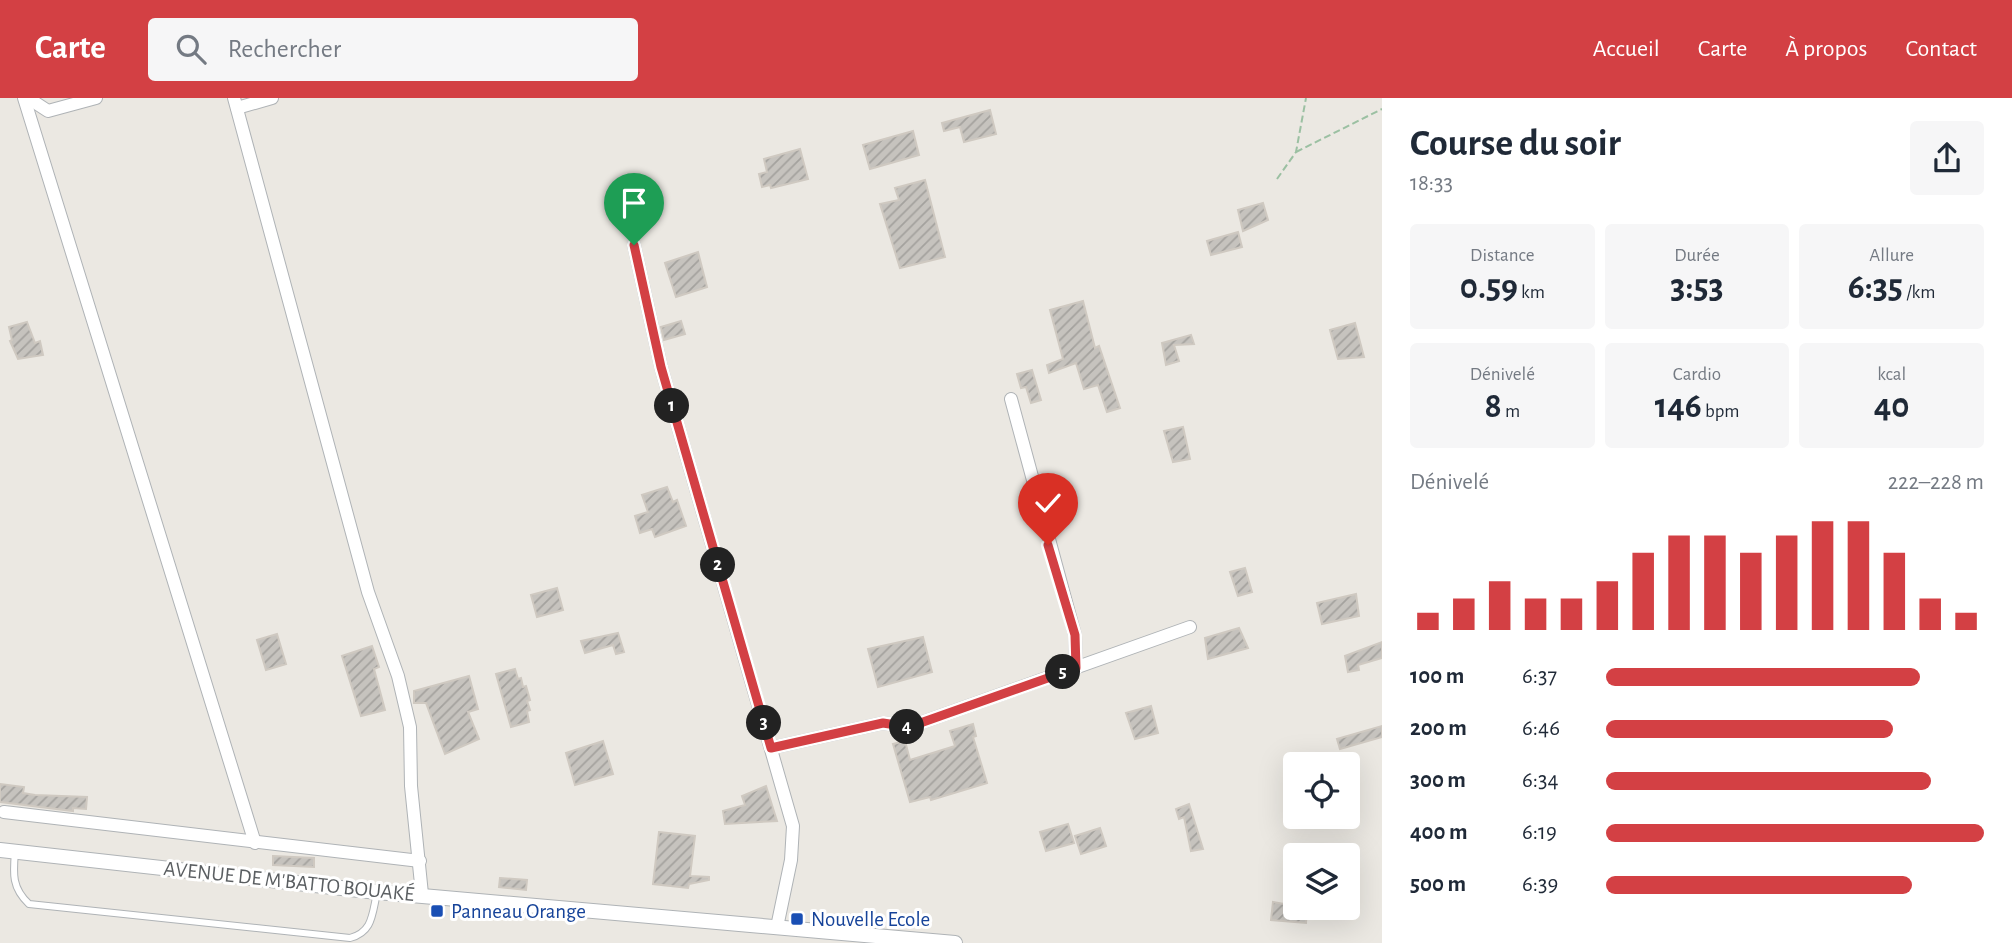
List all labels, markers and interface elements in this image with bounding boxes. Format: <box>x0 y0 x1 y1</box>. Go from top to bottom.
search box <box>148 18 638 81</box>
icon: search <box>172 30 210 68</box>
text: Carte <box>35 32 106 65</box>
text: Rechercher <box>228 36 341 62</box>
text: Accueil <box>1593 37 1660 61</box>
text: Carte <box>1698 37 1747 61</box>
text: À propos <box>1785 37 1867 61</box>
text: Contact <box>1905 37 1977 61</box>
button: share <box>1910 121 1984 195</box>
text: Course du soir <box>1410 125 1621 163</box>
text: 18:33 <box>1410 172 1453 195</box>
pin <box>604 173 664 245</box>
icon: arrive <box>615 184 653 222</box>
text: Distance <box>1470 246 1535 265</box>
text: Durée <box>1674 246 1720 265</box>
text: Allure <box>1869 246 1914 265</box>
text: 0.59 <box>1460 270 1518 305</box>
text: 3:53 <box>1670 270 1724 305</box>
text: 6:35 <box>1848 270 1903 305</box>
text: km <box>1518 283 1545 302</box>
text: /km <box>1903 283 1935 302</box>
text: Dénivelé <box>1470 365 1535 384</box>
text: Cardio <box>1673 365 1721 384</box>
text: kcal <box>1877 365 1906 384</box>
pin: 1 <box>654 388 690 424</box>
text: 8 <box>1485 389 1502 424</box>
text: 146 <box>1655 389 1702 424</box>
text: 40 <box>1874 389 1910 424</box>
text: 1 <box>668 396 675 415</box>
text: m <box>1502 402 1520 421</box>
text: bpm <box>1702 402 1739 421</box>
text: Dénivelé <box>1410 471 1489 494</box>
text: 222–228 m <box>1888 471 1984 494</box>
pin <box>1018 473 1078 545</box>
icon: check <box>1029 484 1067 522</box>
pin: 2 <box>700 547 736 582</box>
text: 2 <box>713 555 722 574</box>
pin: 5 <box>1046 654 1080 690</box>
text: 5 <box>1058 662 1067 681</box>
text: 100 m <box>1410 665 1464 688</box>
text: 6:37 <box>1522 665 1557 688</box>
pin: 3 <box>746 706 782 740</box>
pin: 4 <box>890 710 925 744</box>
text: 3 <box>759 713 768 732</box>
text: 4 <box>902 717 911 736</box>
text: 200 m <box>1410 717 1467 740</box>
text: 6:46 <box>1522 717 1560 740</box>
map controls <box>1283 752 1360 920</box>
button: locate <box>1283 752 1360 829</box>
text: 300 m <box>1410 769 1466 792</box>
text: 6:34 <box>1522 769 1559 792</box>
text: 400 m <box>1410 821 1468 844</box>
text: 6:19 <box>1522 821 1557 844</box>
button: layers <box>1283 843 1360 920</box>
street label: AVENUE DE M'BATTO BOUAKÉ <box>163 856 415 905</box>
text: 500 m <box>1410 873 1466 896</box>
text: 6:39 <box>1522 873 1558 896</box>
place label: Panneau Orange <box>451 901 586 922</box>
marker: Panneau Orange <box>429 903 445 919</box>
place label: Nouvelle Ecole <box>811 909 930 930</box>
marker: Nouvelle Ecole <box>789 911 805 927</box>

